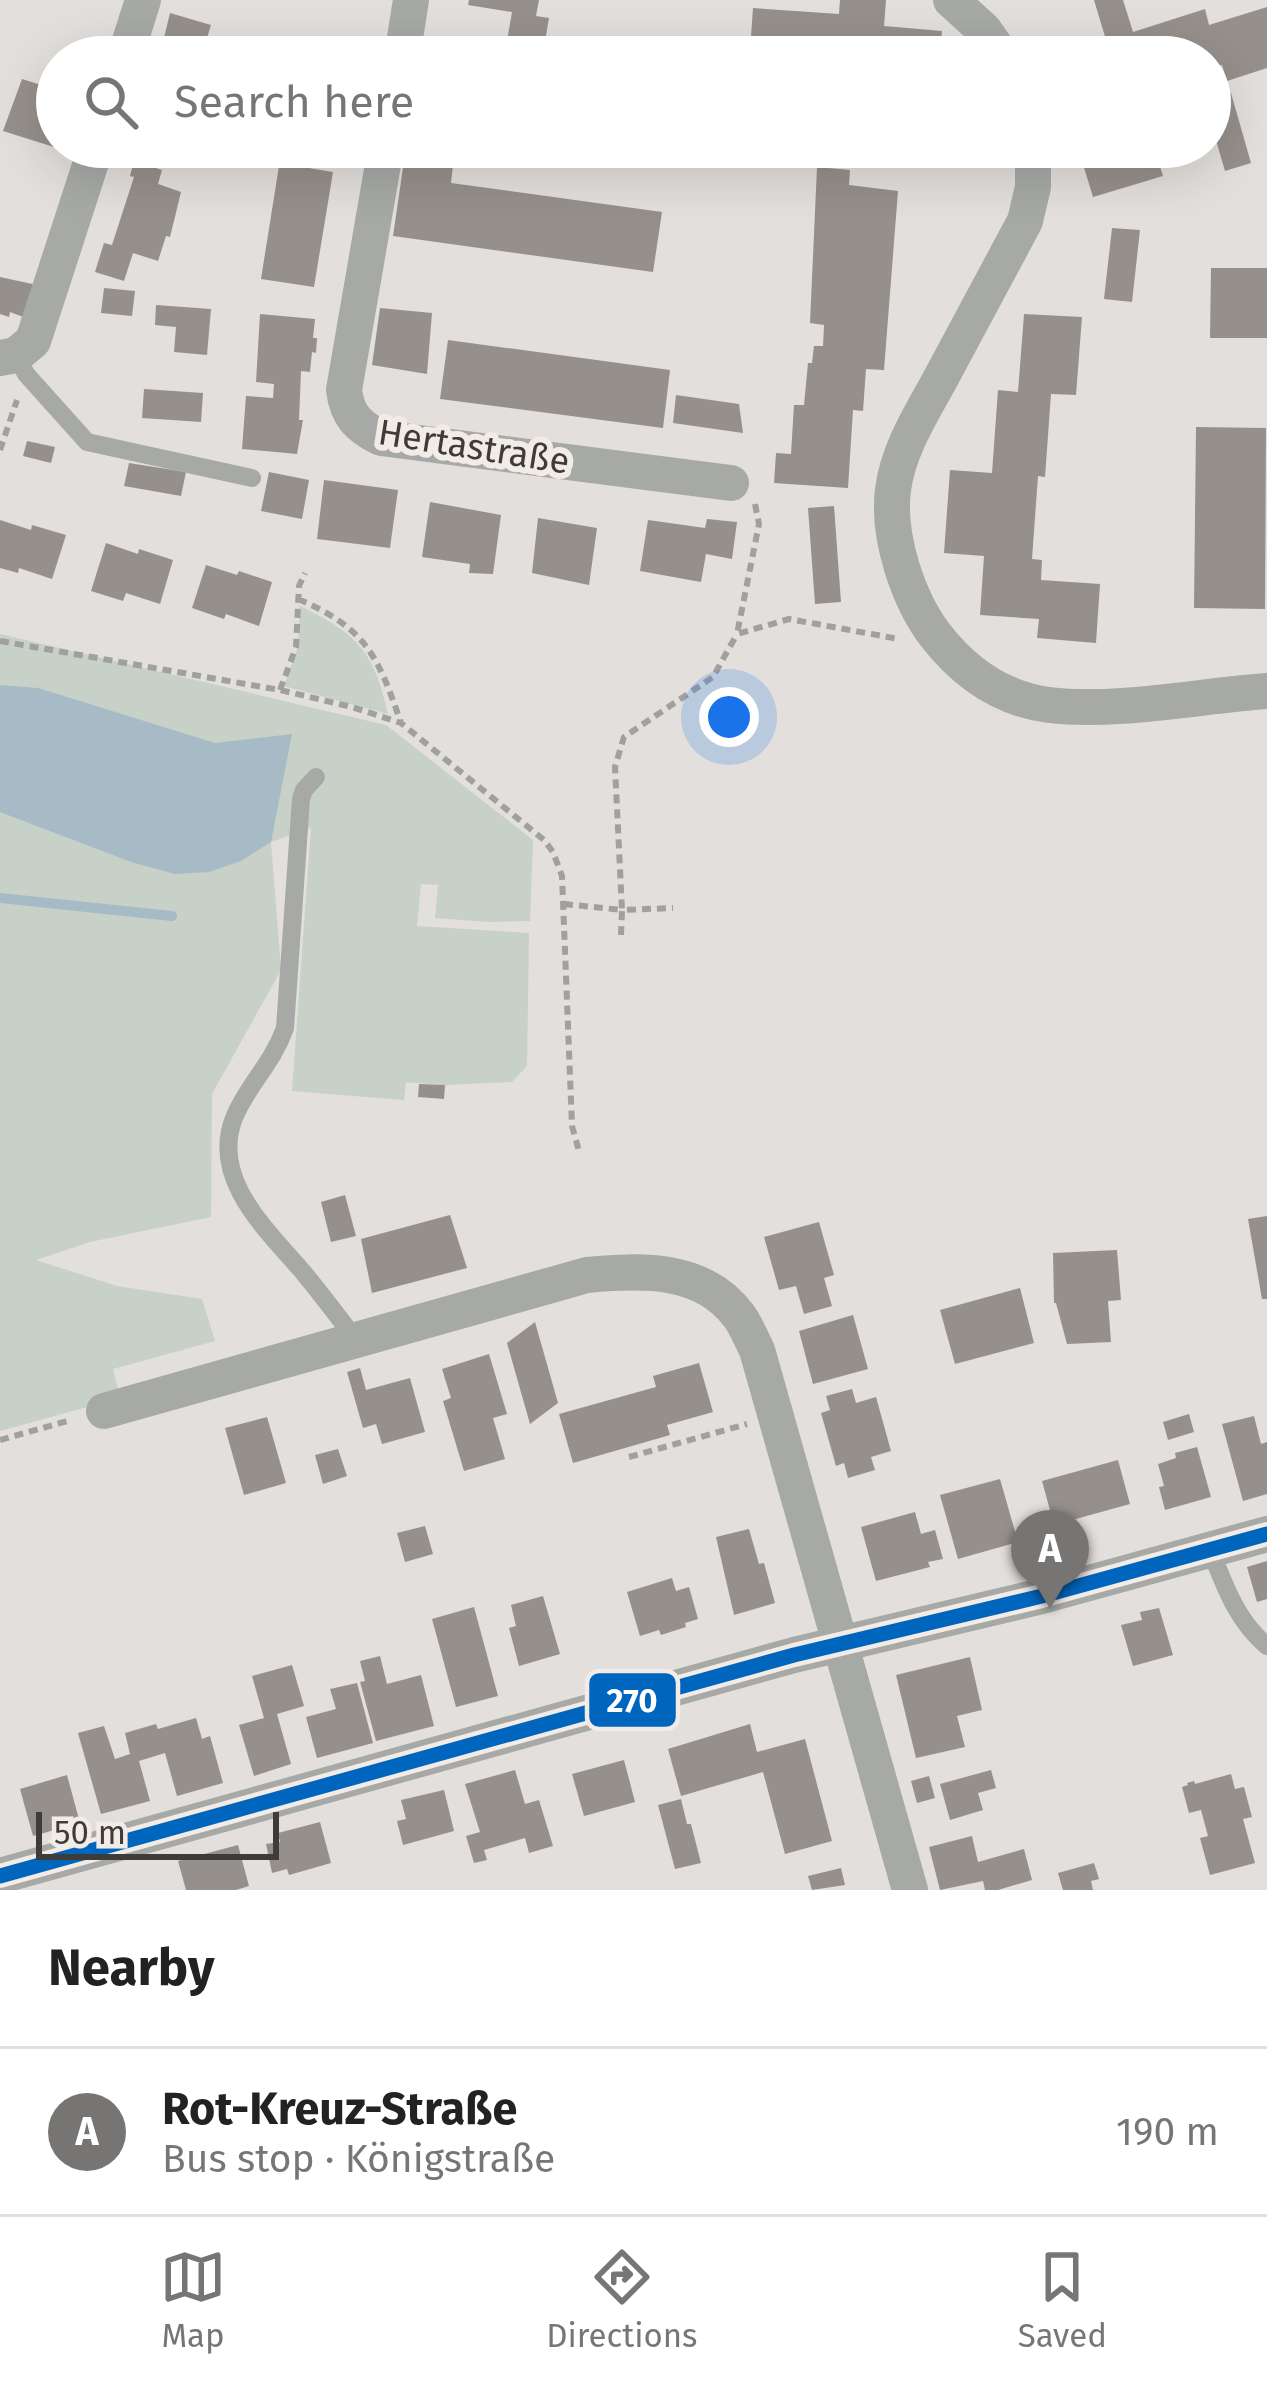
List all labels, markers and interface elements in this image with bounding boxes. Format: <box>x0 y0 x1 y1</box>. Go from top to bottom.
search box <box>36 36 1231 168</box>
icon: search <box>78 69 144 135</box>
text: Search here <box>174 75 414 129</box>
street label: Hertastraße <box>375 410 573 484</box>
your location <box>699 687 759 747</box>
pin: A <box>1011 1510 1089 1609</box>
line badge: 270 <box>587 1671 678 1729</box>
text: 270 <box>606 1681 658 1721</box>
scale bar <box>36 1806 279 1859</box>
text: 50 m <box>54 1813 126 1853</box>
text: Nearby <box>48 1937 214 1999</box>
text: Rot-Kreuz-Straße <box>162 2082 517 2136</box>
text: A <box>75 2109 99 2155</box>
text: 190 m <box>1116 2109 1219 2155</box>
text: Bus stop · Königstraße <box>162 2136 555 2182</box>
tab: Map <box>160 2244 226 2356</box>
tab: Directions <box>546 2244 698 2356</box>
tab: Saved <box>1018 2244 1107 2356</box>

